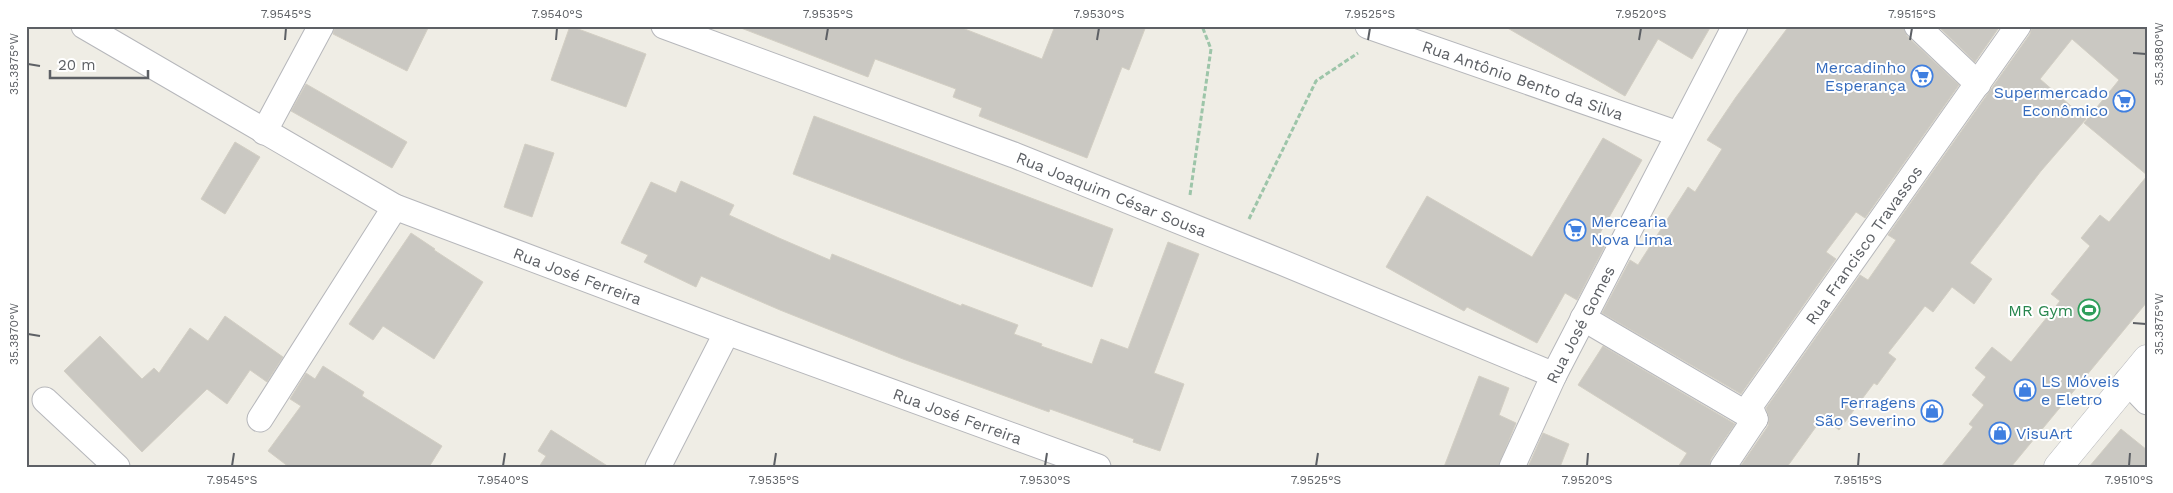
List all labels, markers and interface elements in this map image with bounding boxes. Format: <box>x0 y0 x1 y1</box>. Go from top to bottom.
text: 7.9545°S <box>261 7 311 21</box>
text: 7.9540°S <box>531 7 583 21</box>
text: 7.9535°S <box>803 7 853 21</box>
text: 7.9530°S <box>1074 7 1124 21</box>
text: 7.9525°S <box>1345 7 1395 21</box>
text: 7.9520°S <box>1616 7 1666 21</box>
text: 7.9515°S <box>1888 7 1936 21</box>
text: 35.3880°W <box>2152 22 2166 86</box>
text: 35.3875°W <box>7 33 21 95</box>
street label: Rua Antônio Bento da Silva <box>1420 36 1626 124</box>
scale bar <box>50 48 148 80</box>
text: 20 m <box>58 56 96 74</box>
place label: Mercadinho Esperança <box>1815 58 1906 95</box>
supermarket icon: Mercadinho Esperança <box>1910 64 1934 88</box>
place label: Supermercado Econômico <box>1994 83 2108 120</box>
supermarket icon: Supermercado Econômico <box>2112 89 2136 113</box>
street label: Rua Joaquim César Sousa <box>1014 147 1209 241</box>
street label: Rua Francisco Travassos <box>1801 162 1926 328</box>
place label: Mercearia Nova Lima <box>1591 212 1673 249</box>
supermarket icon: Mercearia Nova Lima <box>1563 218 1587 242</box>
street label: Rua José Ferreira <box>511 243 644 309</box>
street label: Rua José Gomes <box>1542 262 1619 386</box>
text: 35.3875°W <box>2152 293 2166 355</box>
sports icon: MR Gym <box>2077 298 2101 322</box>
place label: MR Gym <box>2008 301 2073 320</box>
text: 35.3870°W <box>7 302 21 365</box>
place label: LS Móveis e Eletro <box>2041 372 2120 409</box>
shop icon: LS Móveis e Eletro <box>2013 378 2037 402</box>
street label: Rua José Ferreira <box>891 384 1025 448</box>
place label: Ferragens São Severino <box>1815 393 1916 430</box>
shop icon: Ferragens São Severino <box>1920 399 1944 423</box>
shop icon: VisuArt <box>1988 421 2012 445</box>
place label: VisuArt <box>2016 424 2073 443</box>
text: 7.9545°S <box>207 473 257 487</box>
text: 7.9540°S <box>477 473 529 487</box>
text: 7.9535°S <box>749 473 799 487</box>
text: 7.9530°S <box>1020 473 1070 487</box>
text: 7.9525°S <box>1291 473 1341 487</box>
text: 7.9520°S <box>1562 473 1612 487</box>
text: 7.9515°S <box>1834 473 1882 487</box>
text: 7.9510°S <box>2105 473 2153 487</box>

